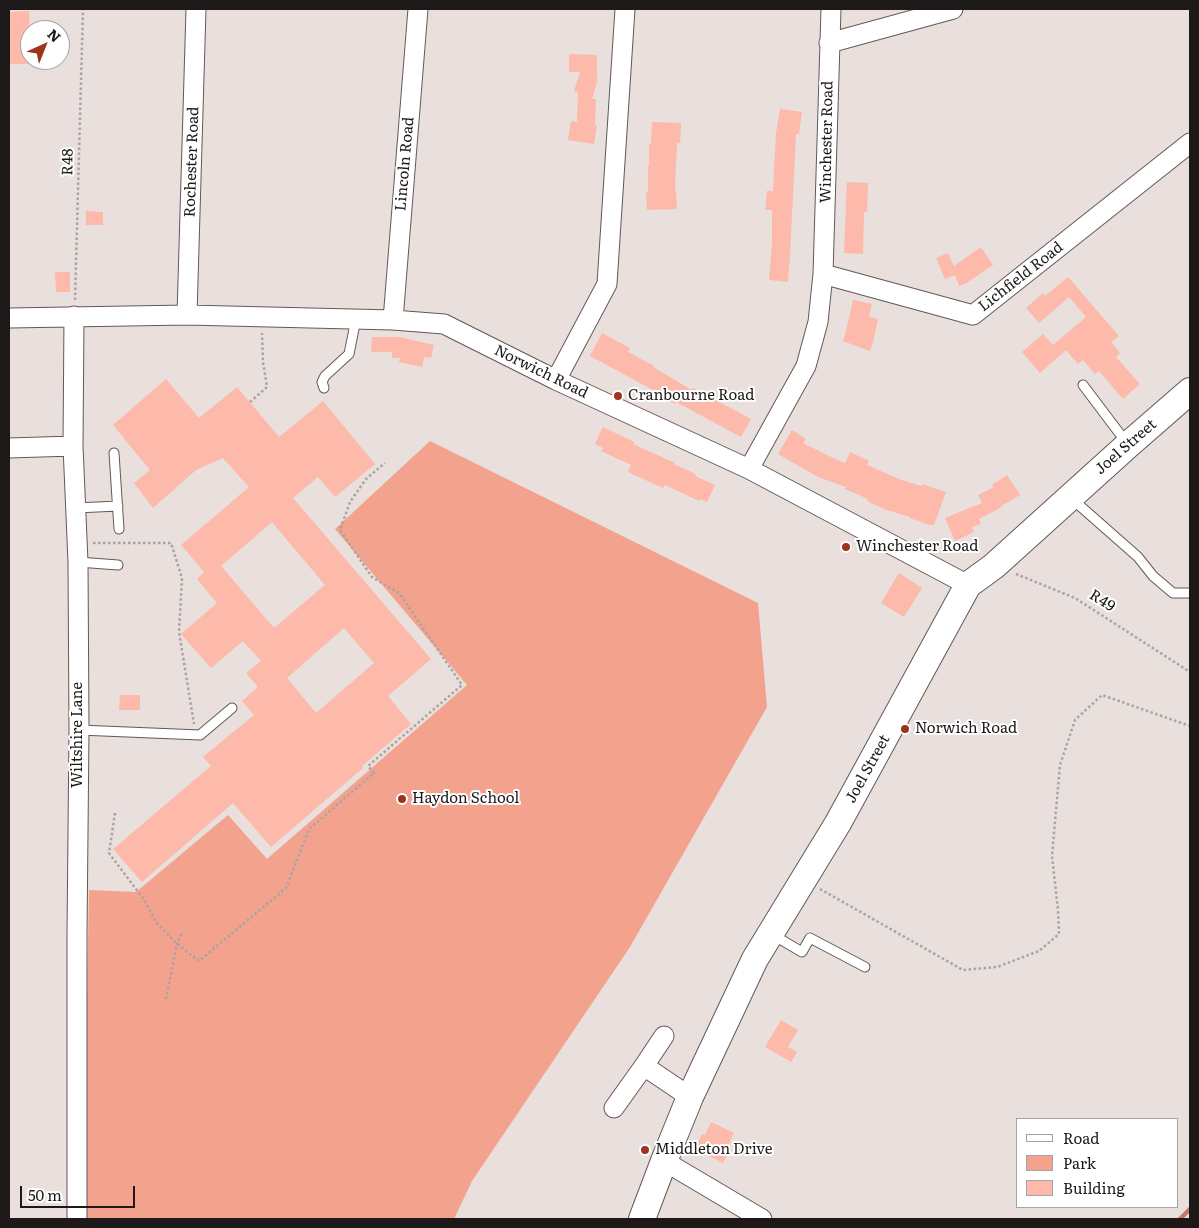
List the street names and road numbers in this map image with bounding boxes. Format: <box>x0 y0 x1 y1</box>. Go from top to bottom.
street label: Winchester Road <box>817 81 837 203</box>
street label: Rochester Road <box>181 106 203 218</box>
street label: Lincoln Road <box>392 116 418 212</box>
street label: R48 <box>59 148 77 176</box>
street label: Lichfield Road <box>975 238 1067 316</box>
street label: Norwich Road <box>491 342 591 402</box>
street label: Joel Street <box>1092 416 1160 478</box>
street label: R49 <box>1086 586 1118 616</box>
street label: Wiltshire Lane <box>69 682 87 788</box>
street label: Joel Street <box>842 732 894 806</box>

